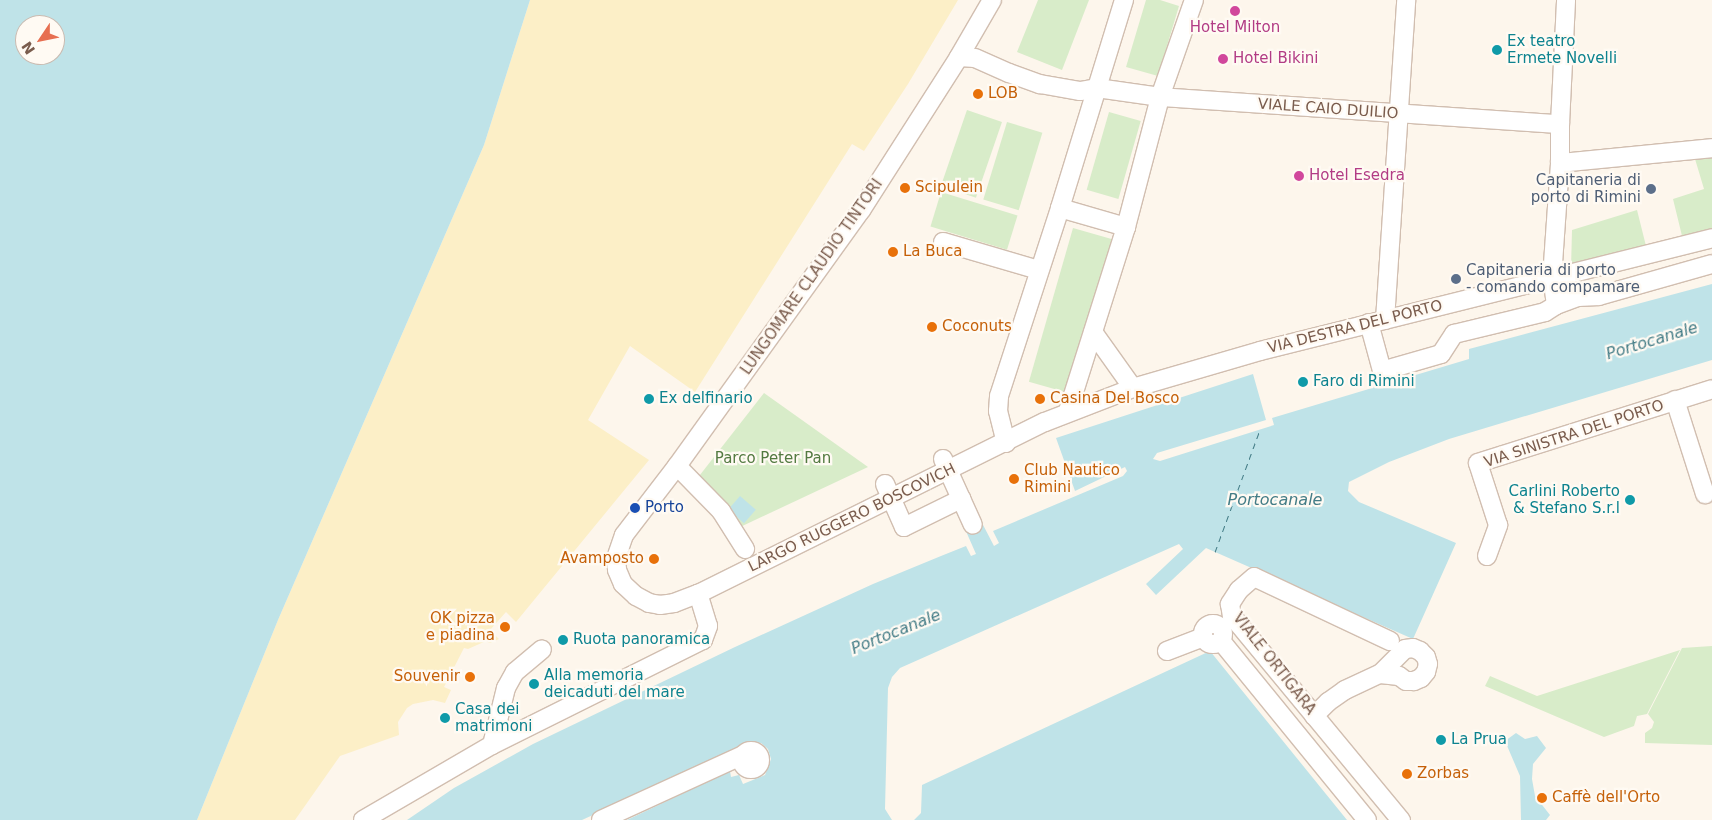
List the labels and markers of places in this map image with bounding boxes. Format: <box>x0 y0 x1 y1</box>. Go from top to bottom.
marker: Hotel Milton <box>1229 5 1241 17</box>
place label: Hotel Milton <box>1190 19 1280 37</box>
place label: Ex teatro Ermete Novelli <box>1507 32 1617 67</box>
marker: Ex teatro Ermete Novelli <box>1491 44 1503 56</box>
place label: Hotel Bikini <box>1233 50 1318 68</box>
marker: Hotel Bikini <box>1217 53 1229 65</box>
place label: LOB <box>988 85 1018 103</box>
marker: LOB <box>972 88 984 100</box>
place label: Hotel Esedra <box>1309 167 1405 185</box>
marker: Hotel Esedra <box>1293 170 1305 182</box>
place label: Capitaneria di porto di Rimini <box>1531 171 1641 206</box>
place label: Scipulein <box>915 179 983 197</box>
marker: Scipulein <box>899 182 911 194</box>
marker: Capitaneria di porto di Rimini <box>1645 183 1657 195</box>
place label: La Buca <box>903 243 963 261</box>
marker: La Buca <box>887 246 899 258</box>
place label: Capitaneria di porto - comando compamare <box>1466 261 1640 296</box>
marker: Capitaneria di porto - comando compamare <box>1450 273 1462 285</box>
place label: Coconuts <box>942 318 1012 336</box>
marker: Coconuts <box>926 321 938 333</box>
place label: Faro di Rimini <box>1313 373 1415 391</box>
marker: Faro di Rimini <box>1297 376 1309 388</box>
place label: Ex delfinario <box>659 390 753 408</box>
place label: Casina Del Bosco <box>1050 390 1180 408</box>
marker: Ex delfinario <box>643 393 655 405</box>
marker: Casina Del Bosco <box>1034 393 1046 405</box>
place label: Club Nautico Rimini <box>1024 461 1120 496</box>
marker: Club Nautico Rimini <box>1008 473 1020 485</box>
place label: Carlini Roberto & Stefano S.r.l <box>1508 482 1620 517</box>
marker: Carlini Roberto & Stefano S.r.l <box>1624 494 1636 506</box>
place label: Porto <box>645 499 684 517</box>
marker: Porto <box>629 502 641 514</box>
place label: Avamposto <box>560 550 644 568</box>
marker: Avamposto <box>648 553 660 565</box>
place label: OK pizza e piadina <box>426 609 495 644</box>
marker: OK pizza e piadina <box>499 621 511 633</box>
place label: Ruota panoramica <box>573 631 710 649</box>
marker: Ruota panoramica <box>557 634 569 646</box>
place label: Alla memoria deicaduti del mare <box>544 666 685 701</box>
place label: Souvenir <box>394 668 460 686</box>
marker: Souvenir <box>464 671 476 683</box>
marker: Alla memoria deicaduti del mare <box>528 678 540 690</box>
place label: Casa dei matrimoni <box>455 700 532 735</box>
marker: Casa dei matrimoni <box>439 712 451 724</box>
place label: La Prua <box>1451 731 1507 749</box>
marker: La Prua <box>1435 734 1447 746</box>
place label: Zorbas <box>1417 765 1469 783</box>
marker: Zorbas <box>1401 768 1413 780</box>
place label: Caffè dell'Orto <box>1552 789 1660 807</box>
marker: Caffè dell'Orto <box>1536 792 1548 804</box>

